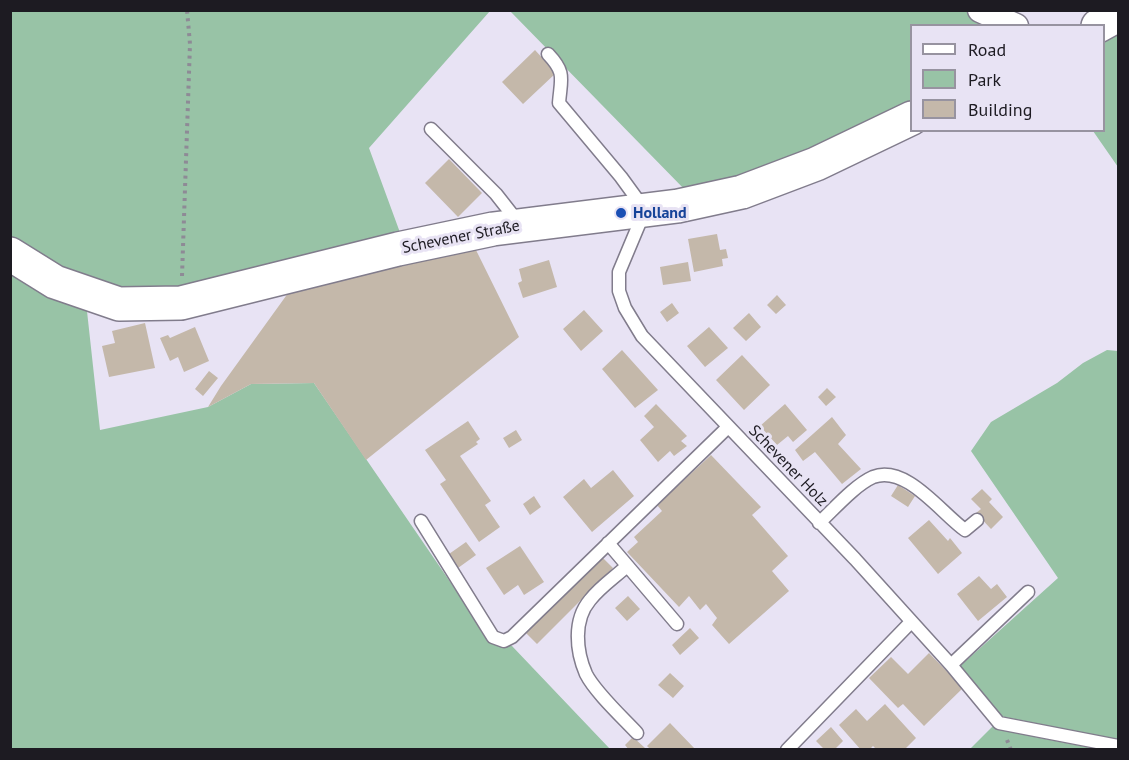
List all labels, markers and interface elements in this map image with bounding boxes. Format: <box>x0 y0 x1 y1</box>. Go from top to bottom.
legend <box>910 24 1105 132</box>
text: Road <box>968 38 1006 61</box>
text: Park <box>968 68 1001 91</box>
text: Building <box>968 98 1032 121</box>
place label: Holland <box>633 203 687 223</box>
marker: Holland <box>614 206 628 220</box>
street label: Schevener Straße <box>401 216 521 258</box>
street label: Schevener Holz <box>744 421 832 511</box>

